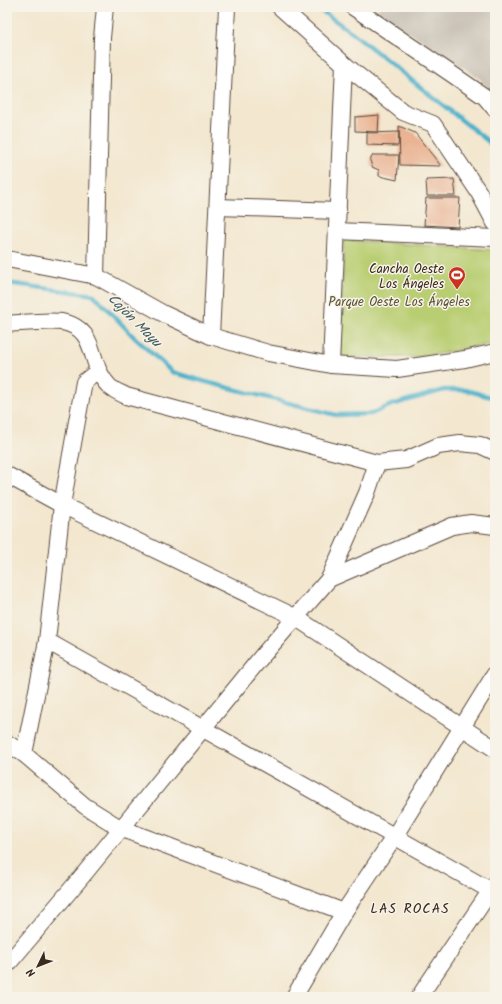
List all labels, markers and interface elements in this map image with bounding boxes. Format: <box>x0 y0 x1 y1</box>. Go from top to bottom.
place label: Cancha Oeste Los Ángeles <box>369 259 444 295</box>
sports icon: Cancha Oeste Los Ángeles <box>447 265 467 290</box>
water label: Cajón Mayu <box>102 289 168 354</box>
park label: Parque Oeste Los Ángeles <box>328 292 470 313</box>
district label: LAS ROCAS <box>370 898 450 920</box>
north arrow <box>18 946 58 986</box>
text: N <box>22 963 40 981</box>

